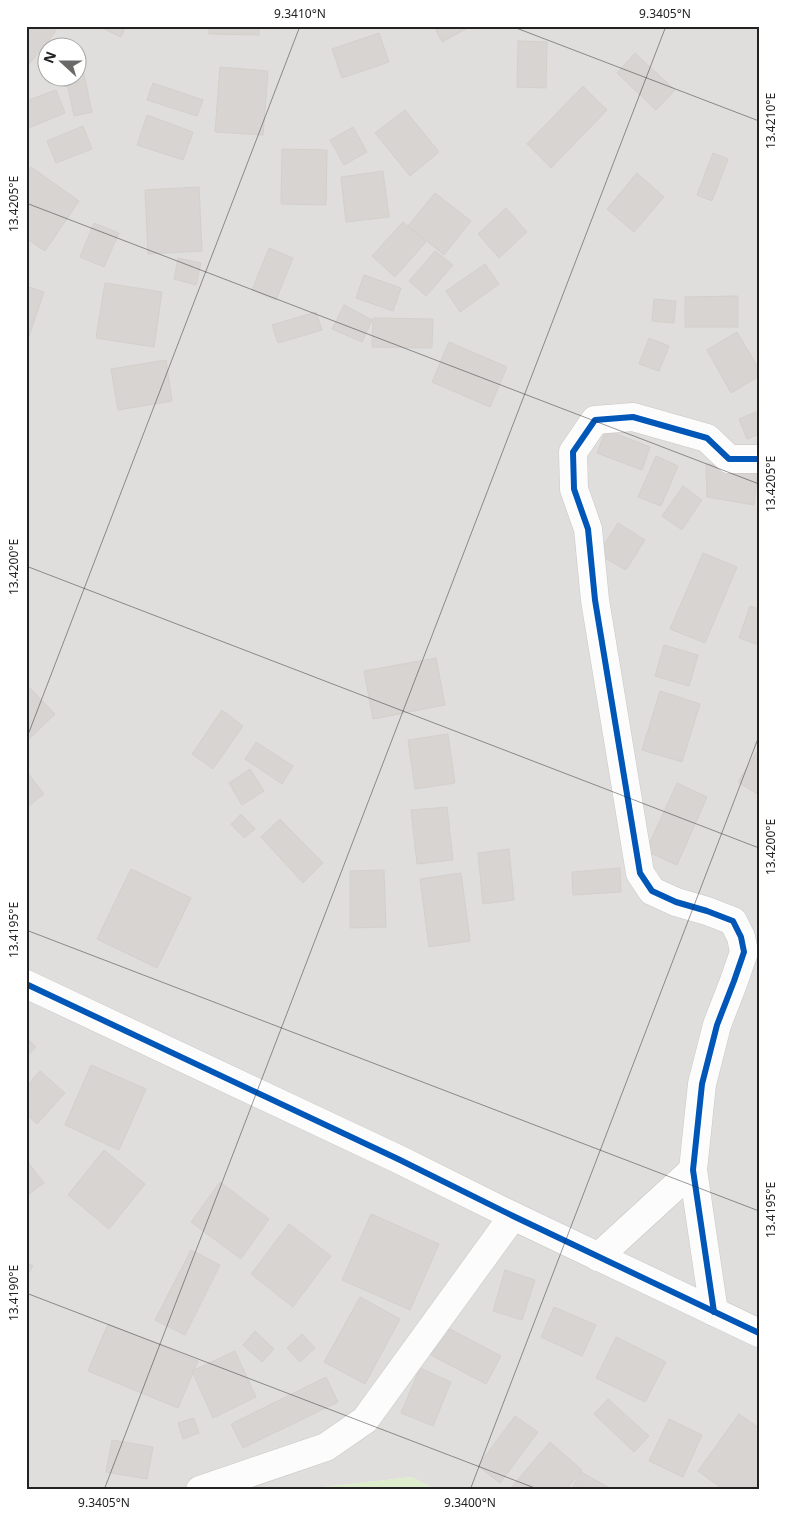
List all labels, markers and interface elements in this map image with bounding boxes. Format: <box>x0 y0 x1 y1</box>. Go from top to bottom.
text: 9.3410°N <box>274 5 326 22</box>
text: 9.3405°N <box>639 5 691 22</box>
north arrow <box>38 38 88 88</box>
text: N <box>38 48 60 66</box>
text: 13.4210°E <box>762 93 779 149</box>
text: 13.4205°E <box>5 176 22 232</box>
text: 13.4205°E <box>762 456 779 512</box>
text: 13.4200°E <box>5 539 22 595</box>
text: 13.4200°E <box>762 819 779 875</box>
text: 13.4195°E <box>5 902 22 958</box>
text: 13.4195°E <box>762 1182 779 1238</box>
text: 13.4190°E <box>5 1265 22 1321</box>
text: 9.3405°N <box>78 1494 130 1511</box>
text: 9.3400°N <box>444 1494 496 1511</box>

